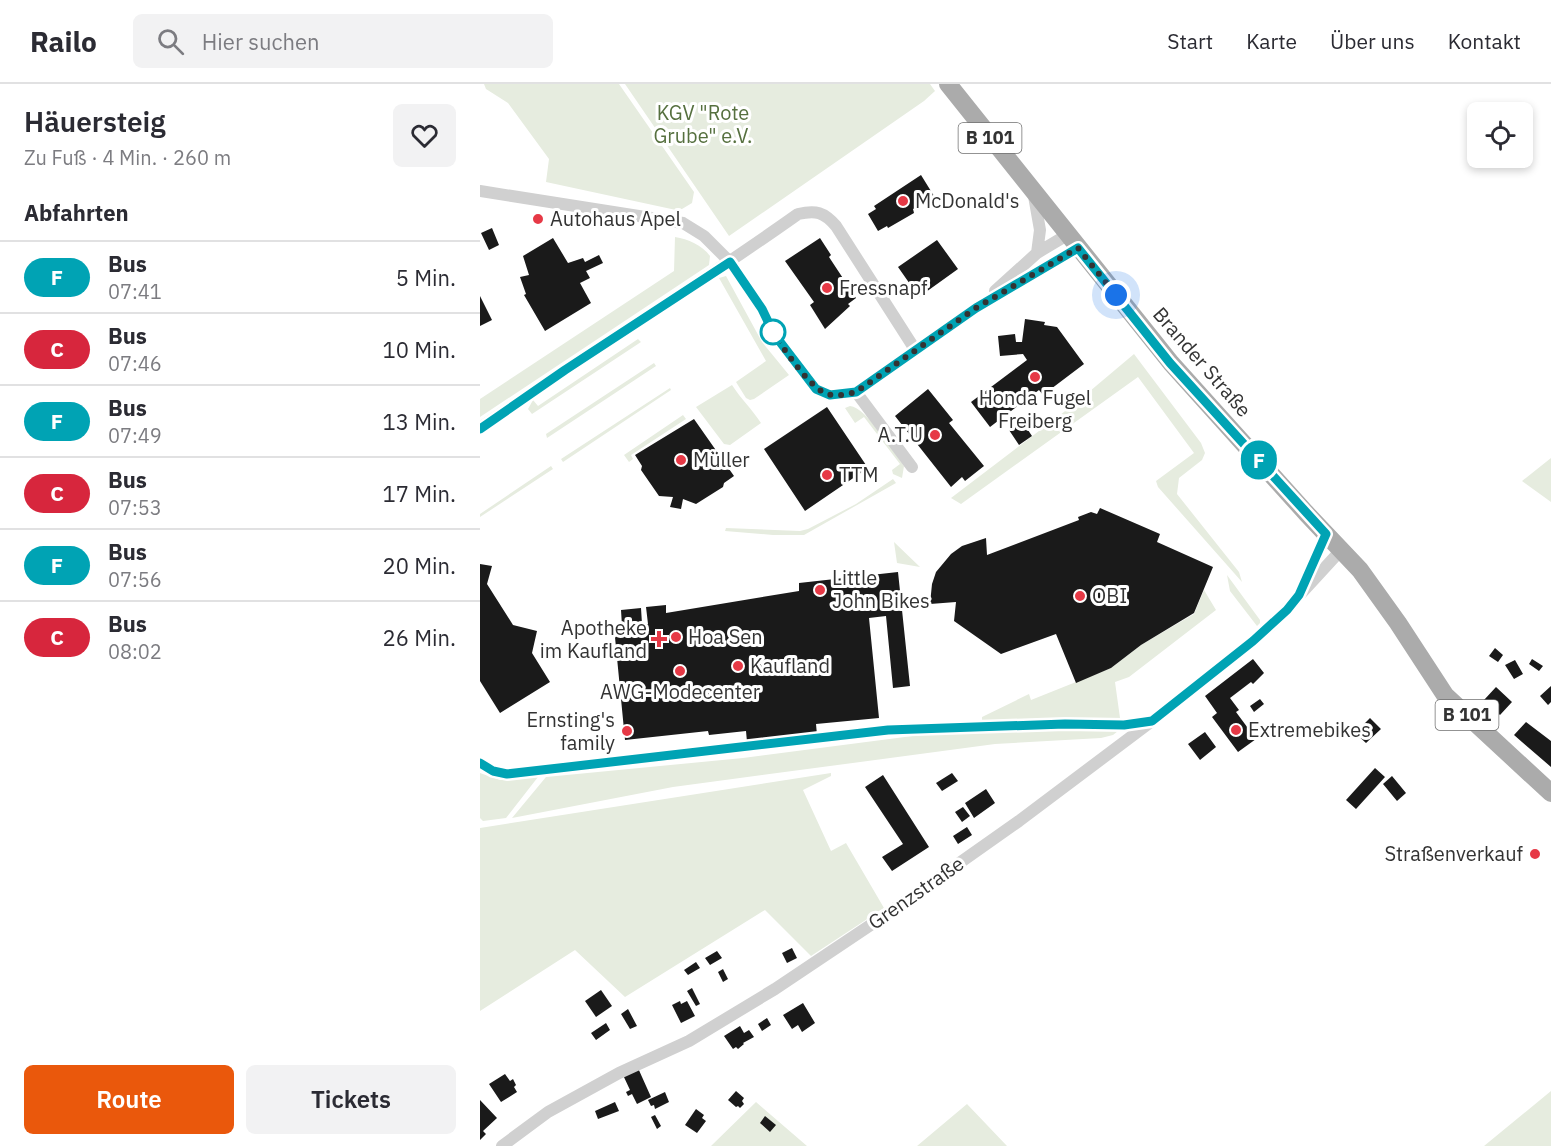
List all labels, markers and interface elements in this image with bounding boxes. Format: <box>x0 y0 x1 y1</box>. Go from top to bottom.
search box <box>133 14 553 68</box>
text: Railo <box>30 23 97 60</box>
icon: search <box>154 25 187 58</box>
text: Hier suchen <box>202 27 320 56</box>
text: Start <box>1167 27 1213 55</box>
text: Karte <box>1246 27 1297 55</box>
text: Über uns <box>1330 27 1415 55</box>
text: Kontakt <box>1448 27 1521 55</box>
park label: KGV "Rote Grube" e.V. <box>653 99 753 149</box>
map controls <box>1467 102 1533 168</box>
button: locate <box>1467 102 1533 168</box>
text: Häuersteig <box>24 103 166 140</box>
button: heart <box>393 104 456 167</box>
road number: B 101 <box>958 123 1022 153</box>
text: Zu Fuß · 4 Min. · 260 m <box>24 144 231 171</box>
place label: McDonald's <box>915 187 1020 214</box>
marker: McDonald's <box>896 194 910 208</box>
text: Abfahrten <box>24 198 129 227</box>
place label: Autohaus Apel <box>550 205 681 232</box>
marker: Autohaus Apel <box>531 212 545 226</box>
text: Bus <box>108 249 147 278</box>
text: F <box>51 263 63 291</box>
text: 5 Min. <box>396 263 456 292</box>
place label: Fressnapf <box>839 274 928 301</box>
text: 07:41 <box>108 278 162 305</box>
your location <box>1101 280 1131 310</box>
marker: Fressnapf <box>820 281 834 295</box>
street label: Brander Straße <box>1147 301 1258 422</box>
unlabelled marker <box>760 319 786 345</box>
text: Bus <box>108 321 147 350</box>
text: C <box>50 335 64 363</box>
text: 10 Min. <box>383 335 456 364</box>
text: 07:46 <box>108 350 162 377</box>
marker: Honda Fugel Freiberg <box>1028 370 1042 384</box>
place label: Honda Fugel Freiberg <box>979 384 1091 434</box>
text: Bus <box>108 393 147 422</box>
text: F <box>51 407 63 435</box>
text: 13 Min. <box>383 407 456 436</box>
place label: A.T.U <box>878 421 923 448</box>
text: 07:49 <box>108 422 162 449</box>
marker: A.T.U <box>928 428 942 442</box>
line badge: F <box>1240 440 1278 479</box>
place label: Müller <box>693 446 750 473</box>
text: F <box>1253 446 1265 474</box>
marker: Müller <box>674 453 688 467</box>
place label: TTM <box>839 461 879 488</box>
text: Bus <box>108 465 147 494</box>
marker: TTM <box>820 468 834 482</box>
text: C <box>50 479 64 507</box>
text: 17 Min. <box>383 479 456 508</box>
text: 07:53 <box>108 494 162 521</box>
text: Bus <box>108 537 147 566</box>
text: F <box>51 551 63 579</box>
text: 20 Min. <box>383 551 456 580</box>
place label: Little John Bikes <box>832 564 930 614</box>
text: 07:56 <box>108 566 162 593</box>
place label: OBI <box>1092 582 1127 609</box>
marker: Little John Bikes <box>813 583 827 597</box>
marker: OBI <box>1073 589 1087 603</box>
text: Bus <box>108 609 147 638</box>
place label: Apotheke im Kaufland <box>540 614 647 664</box>
text: C <box>50 623 64 651</box>
text: 26 Min. <box>383 623 456 652</box>
place label: Hoa Sen <box>688 623 763 650</box>
marker: Hoa Sen <box>669 630 683 644</box>
marker: Apotheke im Kaufland <box>652 632 666 646</box>
text: 08:02 <box>108 638 162 665</box>
place label: Kaufland <box>750 652 830 679</box>
marker: Kaufland <box>731 659 745 673</box>
marker: AWG-Modecenter <box>673 664 687 678</box>
place label: AWG-Modecenter <box>600 678 760 705</box>
road number: B 101 <box>1436 700 1498 730</box>
place label: Ernsting's family <box>526 706 615 756</box>
place label: Extremebikes <box>1248 716 1371 743</box>
marker: Extremebikes <box>1229 723 1243 737</box>
marker: Ernsting's family <box>620 724 634 738</box>
place label: Straßenverkauf <box>1384 840 1524 867</box>
marker: Straßenverkauf <box>1528 847 1542 861</box>
street label: Grenzstraße <box>862 850 969 936</box>
button: Route <box>24 1065 234 1134</box>
button: Tickets <box>246 1065 456 1134</box>

